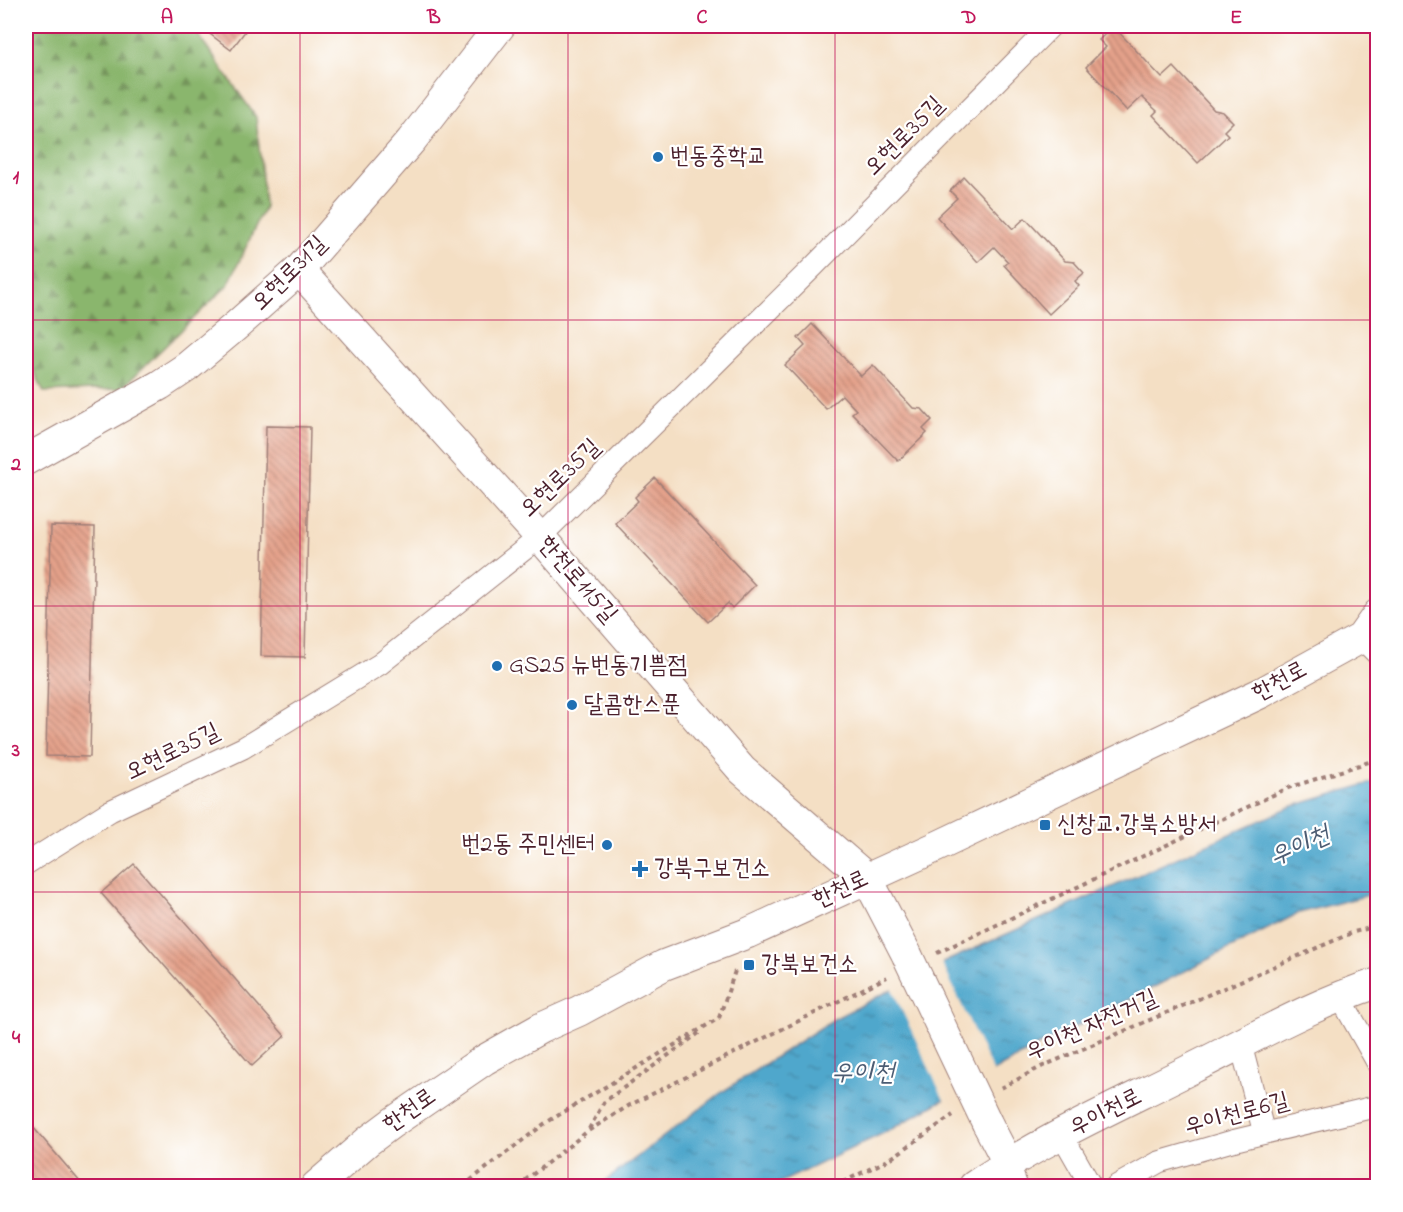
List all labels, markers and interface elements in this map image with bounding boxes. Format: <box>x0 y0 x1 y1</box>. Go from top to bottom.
text: A <box>161 4 173 33</box>
text: B <box>426 4 441 33</box>
text: C <box>697 4 708 33</box>
text: D <box>961 4 976 33</box>
text: E <box>1230 4 1242 33</box>
street label: 오현로35길 <box>857 89 953 185</box>
place label: 번동중학교 <box>670 140 767 175</box>
marker: 번동중학교 <box>651 150 665 164</box>
text: 1 <box>13 164 20 193</box>
street label: 오현로31길 <box>244 228 336 320</box>
street label: 오현로35길 <box>513 431 609 527</box>
text: 2 <box>10 451 21 480</box>
street label: 한천로115길 <box>529 528 625 632</box>
place label: GS25 뉴번동기쁨점 <box>509 649 687 684</box>
street label: 한천로 <box>1246 653 1314 711</box>
marker: GS25 뉴번동기쁨점 <box>490 659 504 673</box>
place label: 달콤한스푼 <box>584 688 681 723</box>
marker: 달콤한스푼 <box>565 698 579 712</box>
street label: 오현로35길 <box>120 715 226 791</box>
text: 3 <box>11 737 20 766</box>
place label: 신창교.강북소방서 <box>1057 808 1216 843</box>
water label: 우이천 <box>1264 816 1339 877</box>
marker: 신창교.강북소방서 <box>1038 818 1052 832</box>
place label: 번2동 주민센터 <box>461 828 595 863</box>
marker: 번2동 주민센터 <box>600 838 614 852</box>
place label: 강북구보건소 <box>654 852 770 887</box>
marker: 강북구보건소 <box>631 860 649 878</box>
street label: 한천로 <box>807 862 875 918</box>
place label: 강북보건소 <box>761 948 858 983</box>
marker: 강북보건소 <box>742 958 756 972</box>
street label: 우이천 자전거길 <box>1020 981 1164 1071</box>
text: 4 <box>12 1024 21 1053</box>
water label: 우이천 <box>832 1055 897 1093</box>
street label: 한천로 <box>376 1080 444 1142</box>
street label: 우이천로 <box>1064 1080 1148 1146</box>
street label: 우이천로6길 <box>1181 1084 1293 1146</box>

